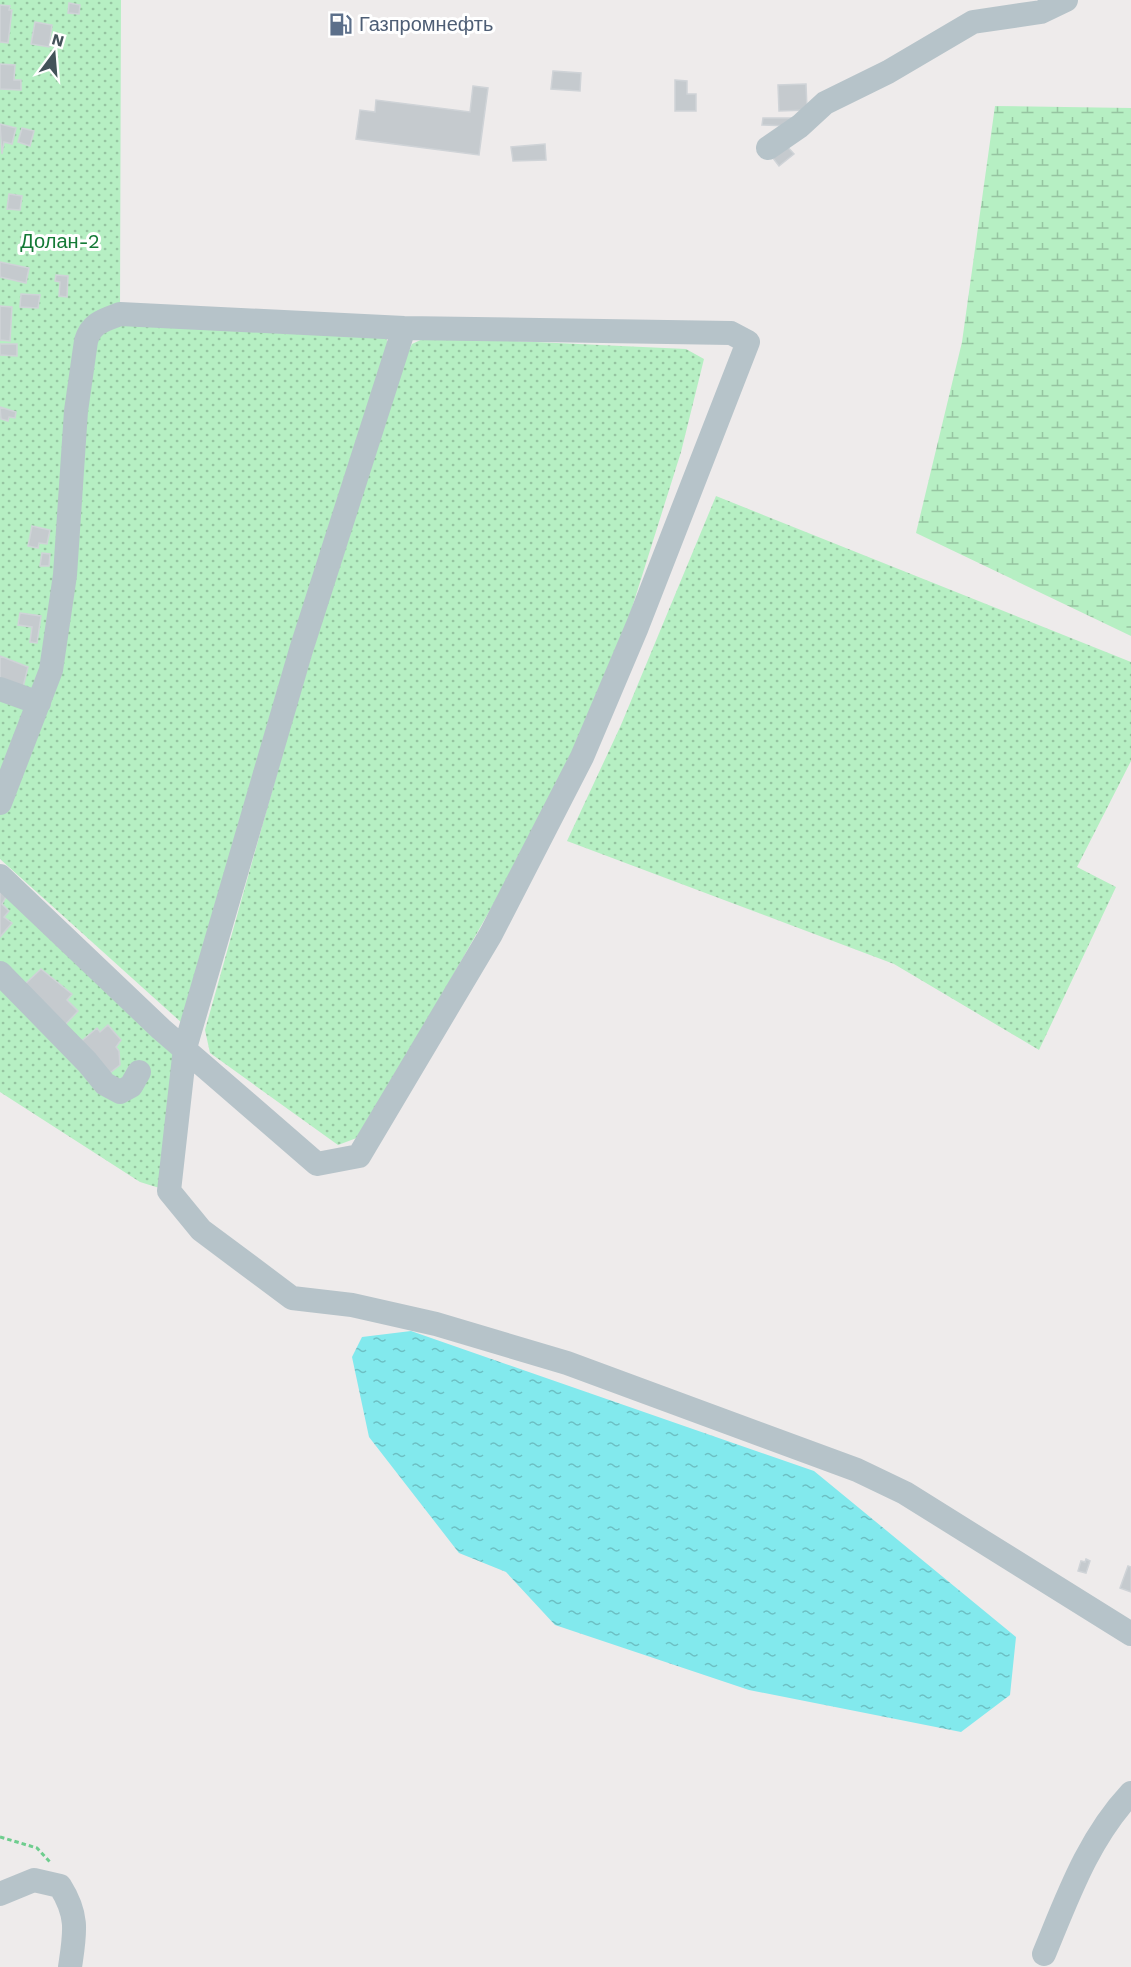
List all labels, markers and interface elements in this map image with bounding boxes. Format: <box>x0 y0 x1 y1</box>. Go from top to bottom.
fuel station icon: Газпромнефть <box>328 11 354 37</box>
place label: Газпромнефть <box>359 12 493 36</box>
north arrow <box>24 24 84 84</box>
text: N <box>50 29 66 51</box>
park label: Долан-2 <box>20 229 100 253</box>

